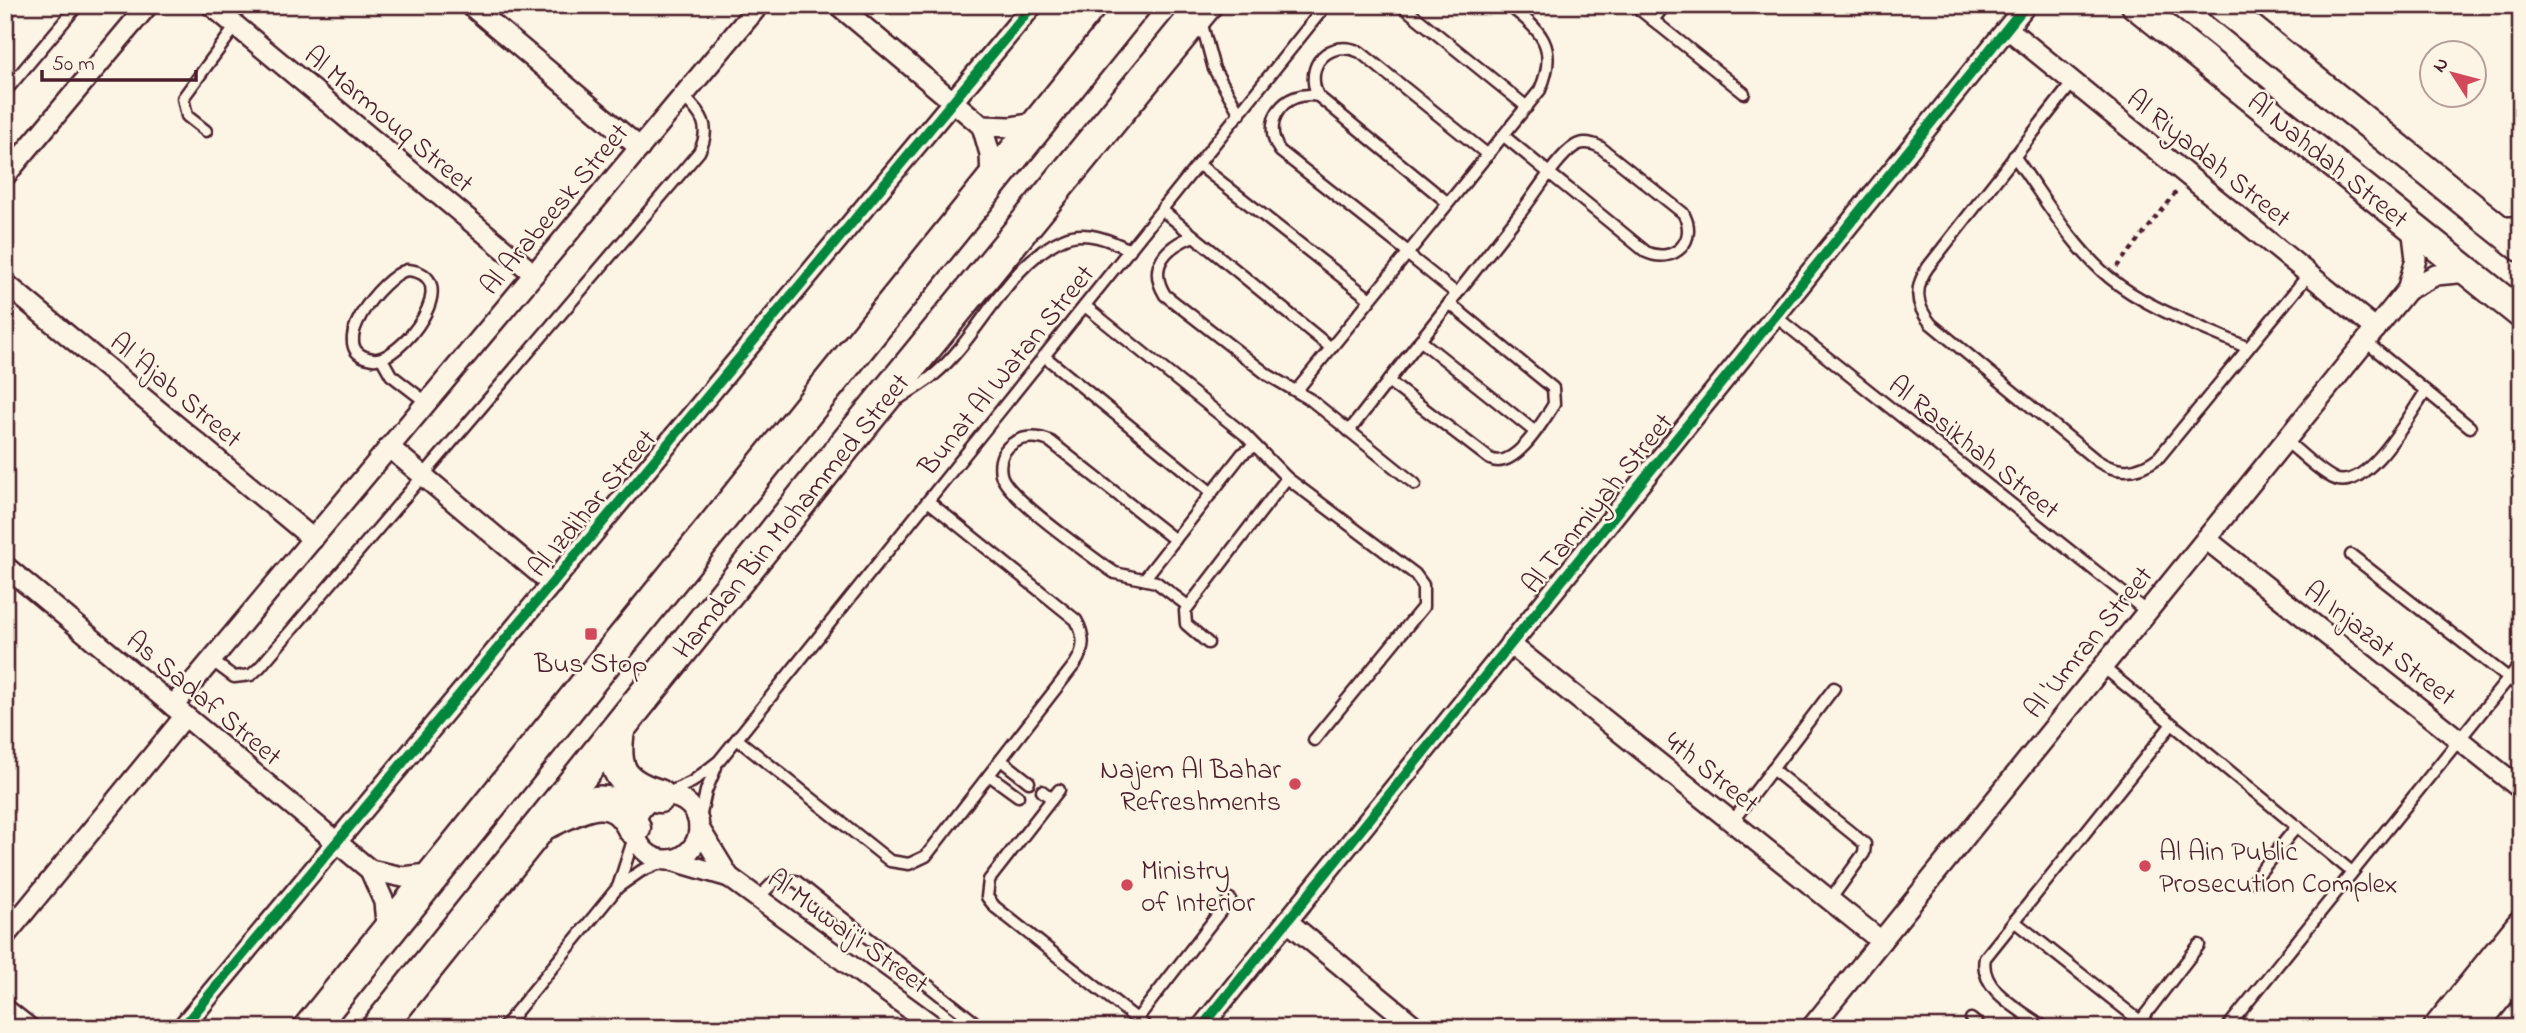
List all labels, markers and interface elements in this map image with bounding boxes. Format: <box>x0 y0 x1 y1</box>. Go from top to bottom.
street label: Al Marmouq Street <box>294 37 482 204</box>
scale bar <box>42 38 196 82</box>
north arrow <box>2418 38 2488 108</box>
text: 50 m <box>52 50 95 80</box>
text: N <box>2427 52 2456 79</box>
street label: Al Riyadah Street <box>2116 80 2299 239</box>
street label: Al Nahdah Street <box>2237 83 2417 240</box>
street label: Al Arabeesk Street <box>471 115 640 305</box>
street label: Bunat Al Watan Street <box>909 257 1106 487</box>
street label: Al 'Ajab Street <box>99 324 250 460</box>
street label: Hamdan Bin Mohammed Street <box>664 365 921 669</box>
street label: Al Rasikhah Street <box>1878 367 2067 531</box>
street label: Al Tanmiyah Street <box>1513 405 1685 603</box>
street label: Al Izdihar Street <box>519 421 668 587</box>
street label: Al 'Umran Street <box>2015 558 2164 729</box>
street label: Al Injazat Street <box>2294 572 2464 718</box>
street label: As Sadaf Street <box>116 622 290 777</box>
marker: Bus Stop <box>583 626 599 642</box>
place label: Bus Stop <box>533 645 648 686</box>
street label: 4th Street <box>1654 723 1767 825</box>
place label: Najem Al Bahar Refreshments <box>1100 751 1281 824</box>
marker: Najem Al Bahar Refreshments <box>1287 776 1303 792</box>
place label: Al Ain Public Prosecution Complex <box>2159 833 2398 906</box>
place label: Ministry of Interior <box>1141 852 1255 925</box>
marker: Al Ain Public Prosecution Complex <box>2137 858 2153 874</box>
street label: Al Muwaij'i Street <box>757 860 936 1006</box>
marker: Ministry of Interior <box>1119 877 1135 893</box>

